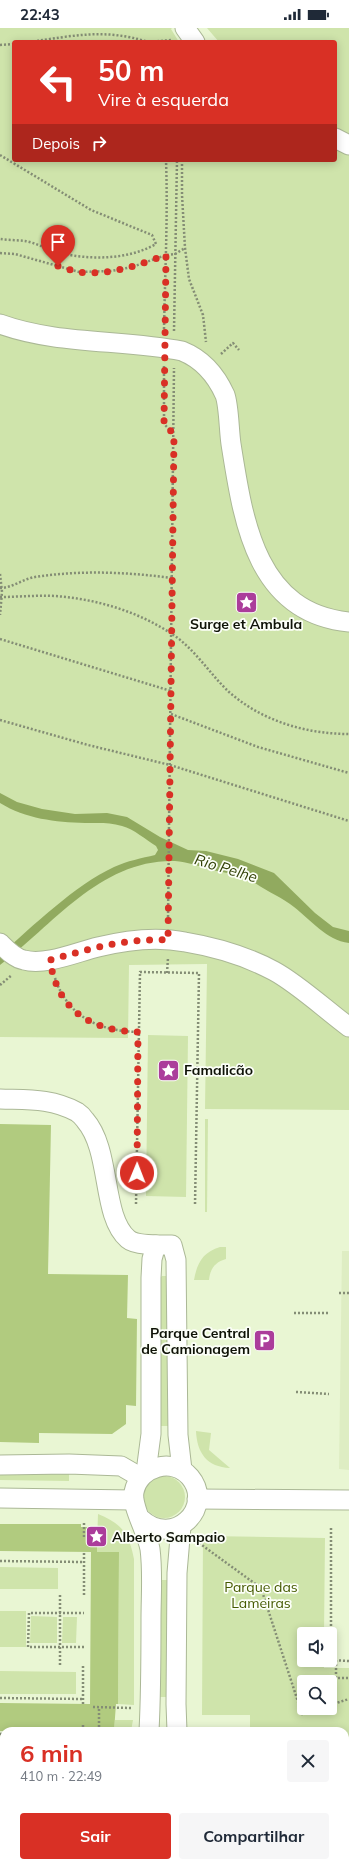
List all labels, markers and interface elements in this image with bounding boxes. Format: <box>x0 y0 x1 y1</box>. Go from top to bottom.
text: 22:43 <box>20 5 60 24</box>
text: 50 m <box>98 53 164 88</box>
icon: left <box>32 56 84 108</box>
text: Vire à esquerda <box>98 88 229 111</box>
icon: right <box>88 132 110 154</box>
text: Depois <box>32 134 80 153</box>
pin <box>41 225 75 266</box>
icon: arrive <box>47 231 69 253</box>
place icon: Surge et Ambula <box>233 589 259 615</box>
place label: Surge et Ambula <box>190 615 302 633</box>
water label: Rio Pelhe <box>192 849 260 887</box>
place icon: Famalicão <box>155 1057 181 1083</box>
place label: Famalicão <box>184 1061 253 1079</box>
position arrow <box>116 1152 158 1194</box>
place label: Parque Central de Camionagem <box>141 1324 250 1358</box>
parking icon: Parque Central de Camionagem <box>252 1328 278 1354</box>
place icon: Alberto Sampaio <box>84 1524 110 1550</box>
place label: Alberto Sampaio <box>112 1528 225 1546</box>
park label: Parque das Lameiras <box>224 1578 298 1612</box>
map controls <box>297 1627 337 1715</box>
button: sound <box>297 1627 337 1667</box>
button: search <box>297 1675 337 1715</box>
text: 6 min <box>20 1738 83 1768</box>
button: close <box>287 1740 329 1782</box>
text: 410 m · 22:49 <box>20 1768 102 1784</box>
button: Sair <box>20 1813 171 1859</box>
button: Compartilhar <box>179 1813 329 1859</box>

